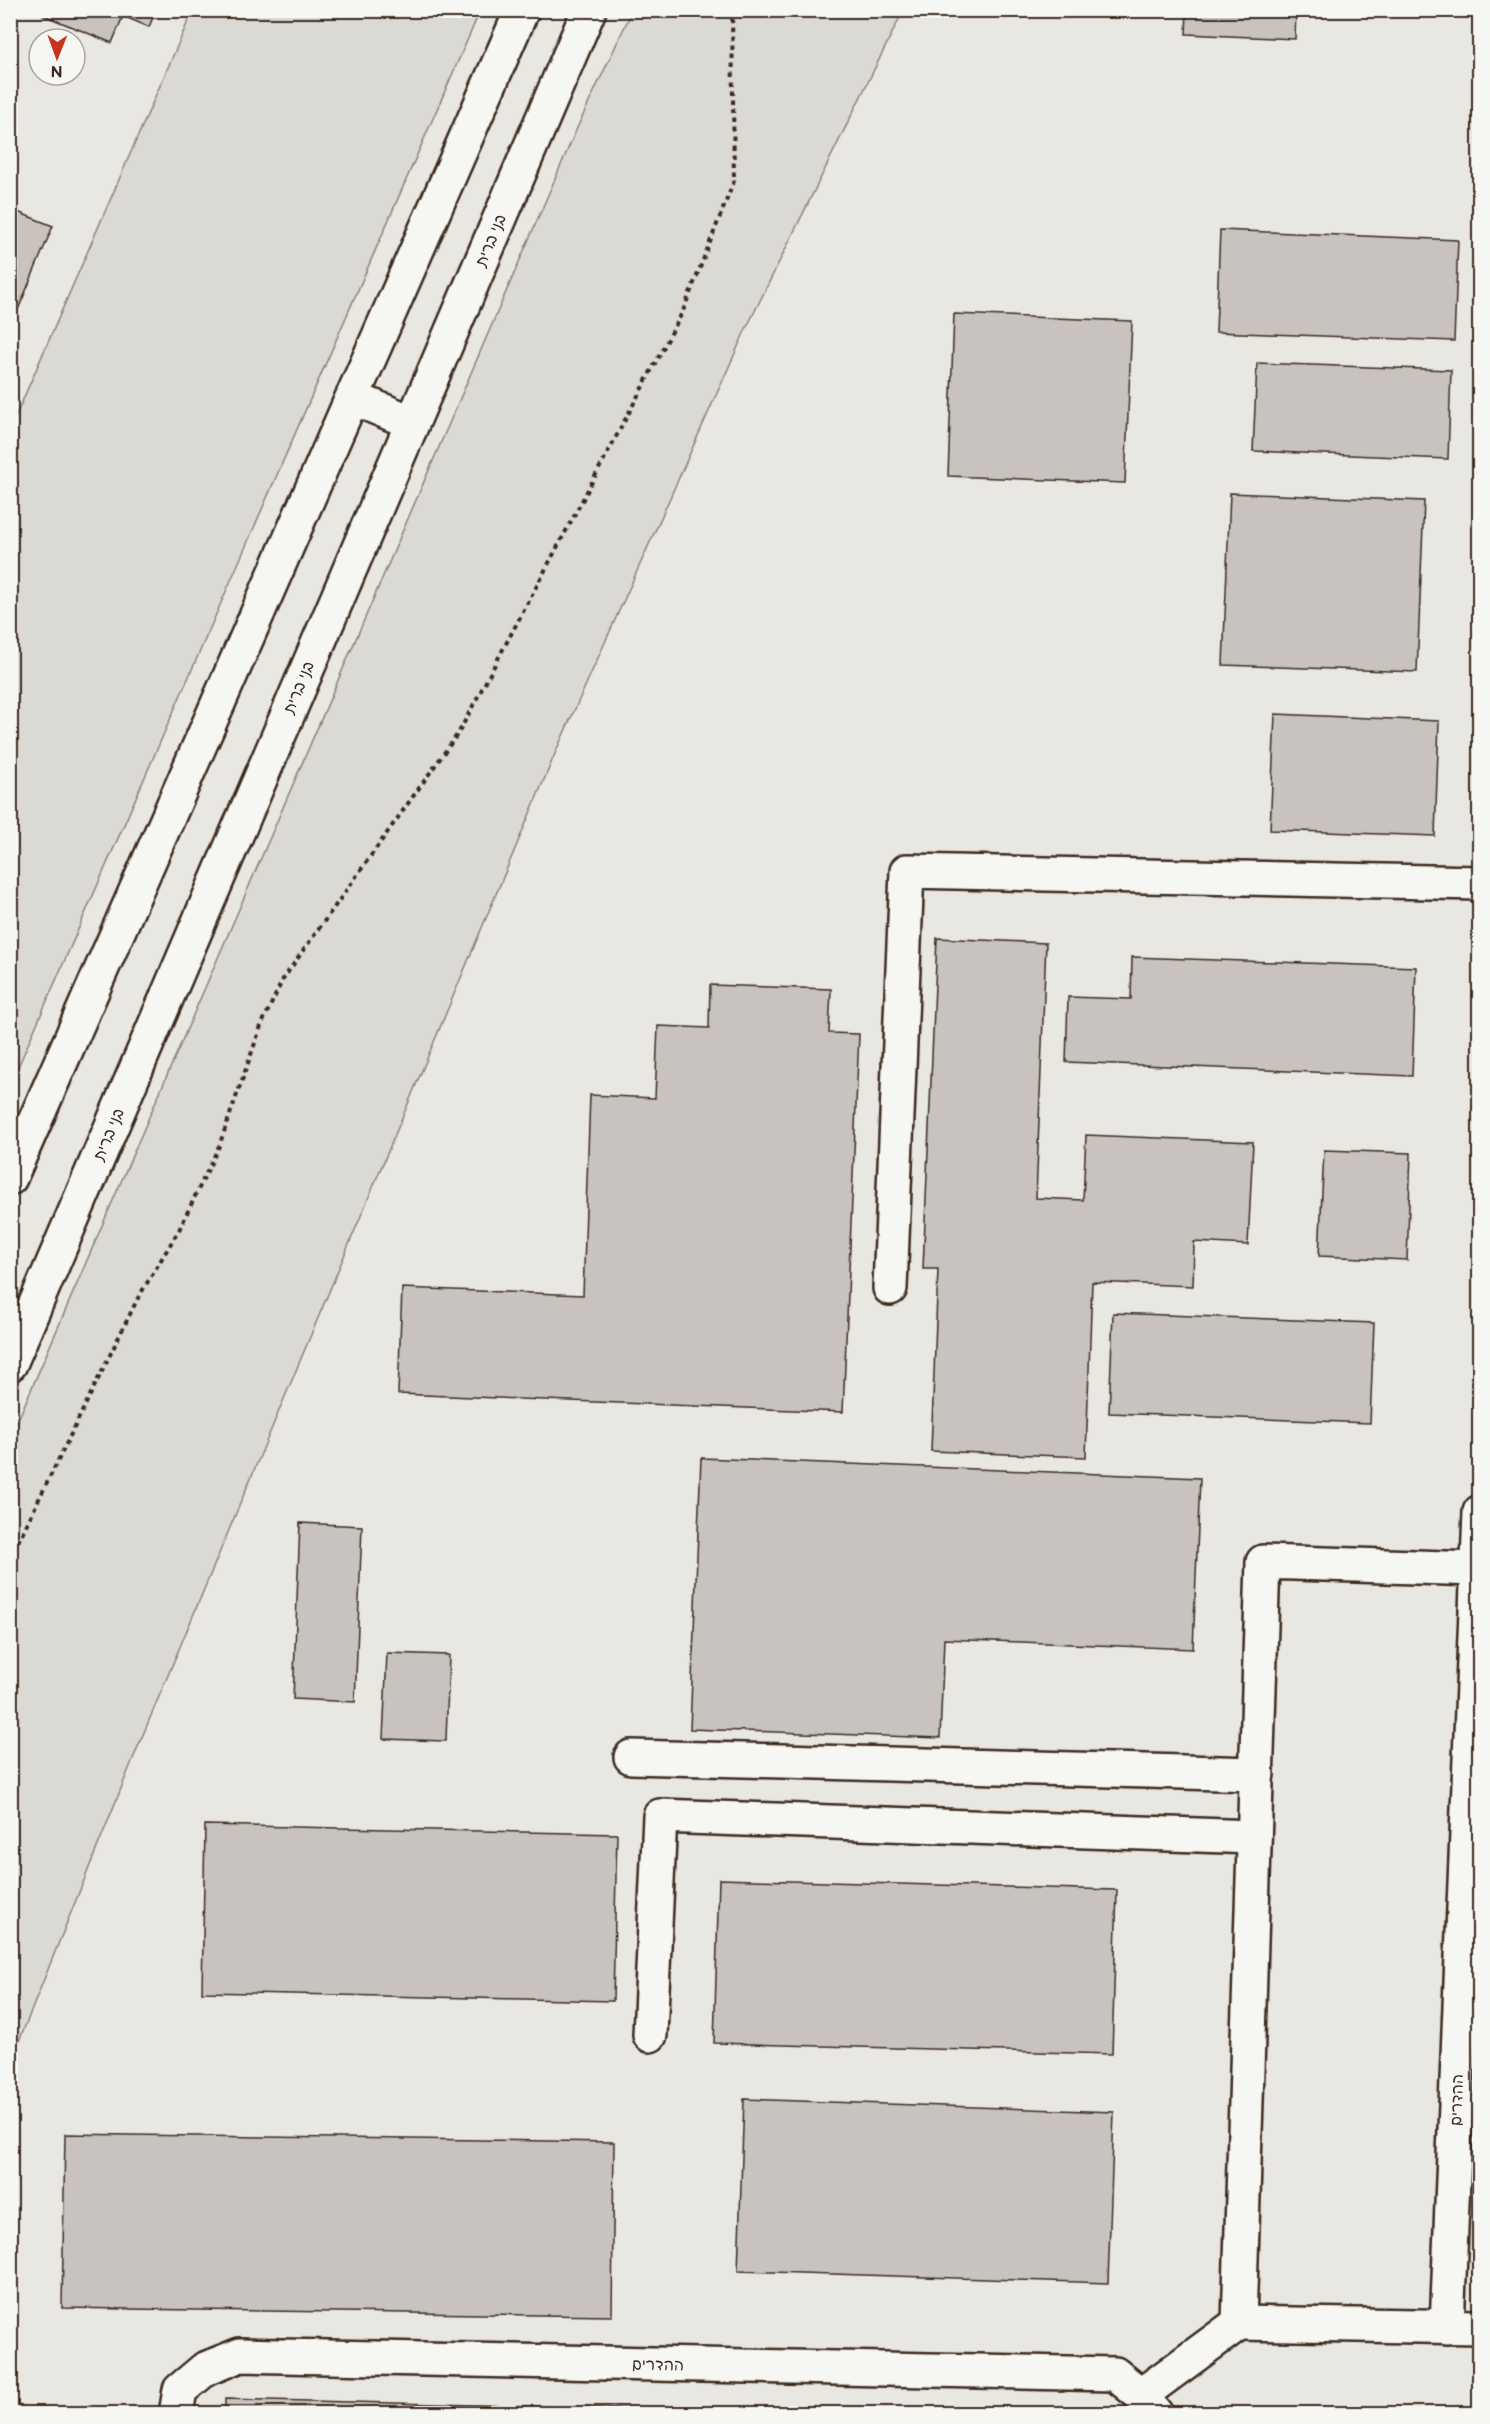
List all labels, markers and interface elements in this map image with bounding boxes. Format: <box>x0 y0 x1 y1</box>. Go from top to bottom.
north arrow <box>27 27 87 87</box>
text: N <box>51 61 63 80</box>
street label: בני ברית <box>472 212 511 271</box>
street label: בני ברית <box>280 659 319 718</box>
street label: בני ברית <box>90 1106 129 1165</box>
street label: ההדרים <box>1447 2074 1468 2127</box>
street label: ההדרים <box>632 2356 684 2375</box>

